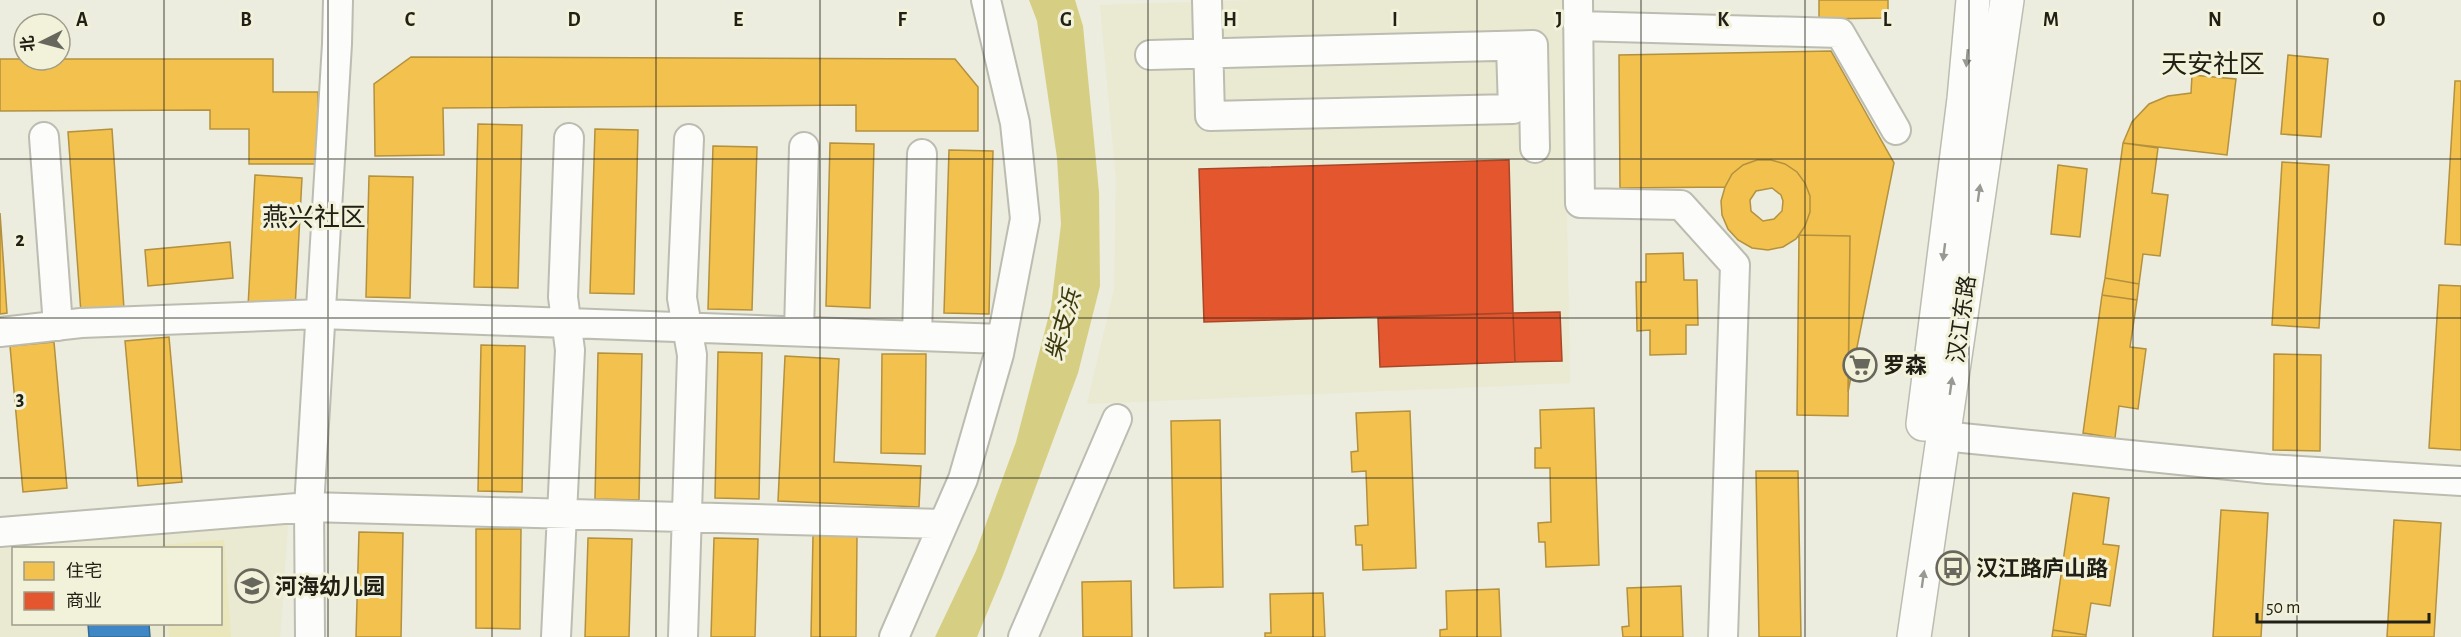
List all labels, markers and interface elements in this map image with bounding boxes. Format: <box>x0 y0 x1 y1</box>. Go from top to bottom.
text: A <box>76 10 88 30</box>
text: B <box>240 10 252 30</box>
text: C <box>405 10 416 30</box>
text: D <box>567 10 581 30</box>
text: E <box>733 10 743 30</box>
text: F <box>897 10 907 30</box>
text: G <box>1060 10 1072 30</box>
text: H <box>1223 10 1237 30</box>
text: I <box>1392 10 1398 30</box>
text: J <box>1556 10 1562 30</box>
text: K <box>1717 10 1729 30</box>
text: L <box>1883 10 1892 30</box>
text: M <box>2043 10 2059 30</box>
text: N <box>2208 10 2222 30</box>
text: O <box>2373 10 2386 30</box>
north arrow <box>12 12 72 72</box>
text: 北 <box>18 35 37 52</box>
one-way arrow <box>1962 49 1972 68</box>
district label: 天安社区 <box>2161 50 2265 78</box>
one-way arrow <box>1975 184 1984 203</box>
district label: 燕兴社区 <box>262 203 366 231</box>
text: 2 <box>15 230 25 250</box>
one-way arrow <box>1940 242 1949 261</box>
street label: 汉江东路 <box>1944 274 1979 364</box>
water label: 柴支浜 <box>1041 285 1086 363</box>
supermarket icon: 罗森 <box>1842 347 1878 383</box>
place label: 罗森 <box>1883 354 1927 377</box>
one-way arrow <box>1946 377 1955 396</box>
text: 3 <box>16 389 24 409</box>
legend <box>12 547 222 625</box>
bus stop icon: 汉江路庐山路 <box>1935 550 1971 586</box>
place label: 汉江路庐山路 <box>1976 557 2108 580</box>
text: 住宅 <box>66 561 102 581</box>
school or university icon: 河海幼儿园 <box>234 568 270 604</box>
one-way arrow <box>1918 570 1927 589</box>
place label: 河海幼儿园 <box>275 575 385 598</box>
scale bar <box>2257 586 2430 624</box>
text: 商业 <box>66 591 102 611</box>
text: 50 m <box>2266 599 2300 617</box>

